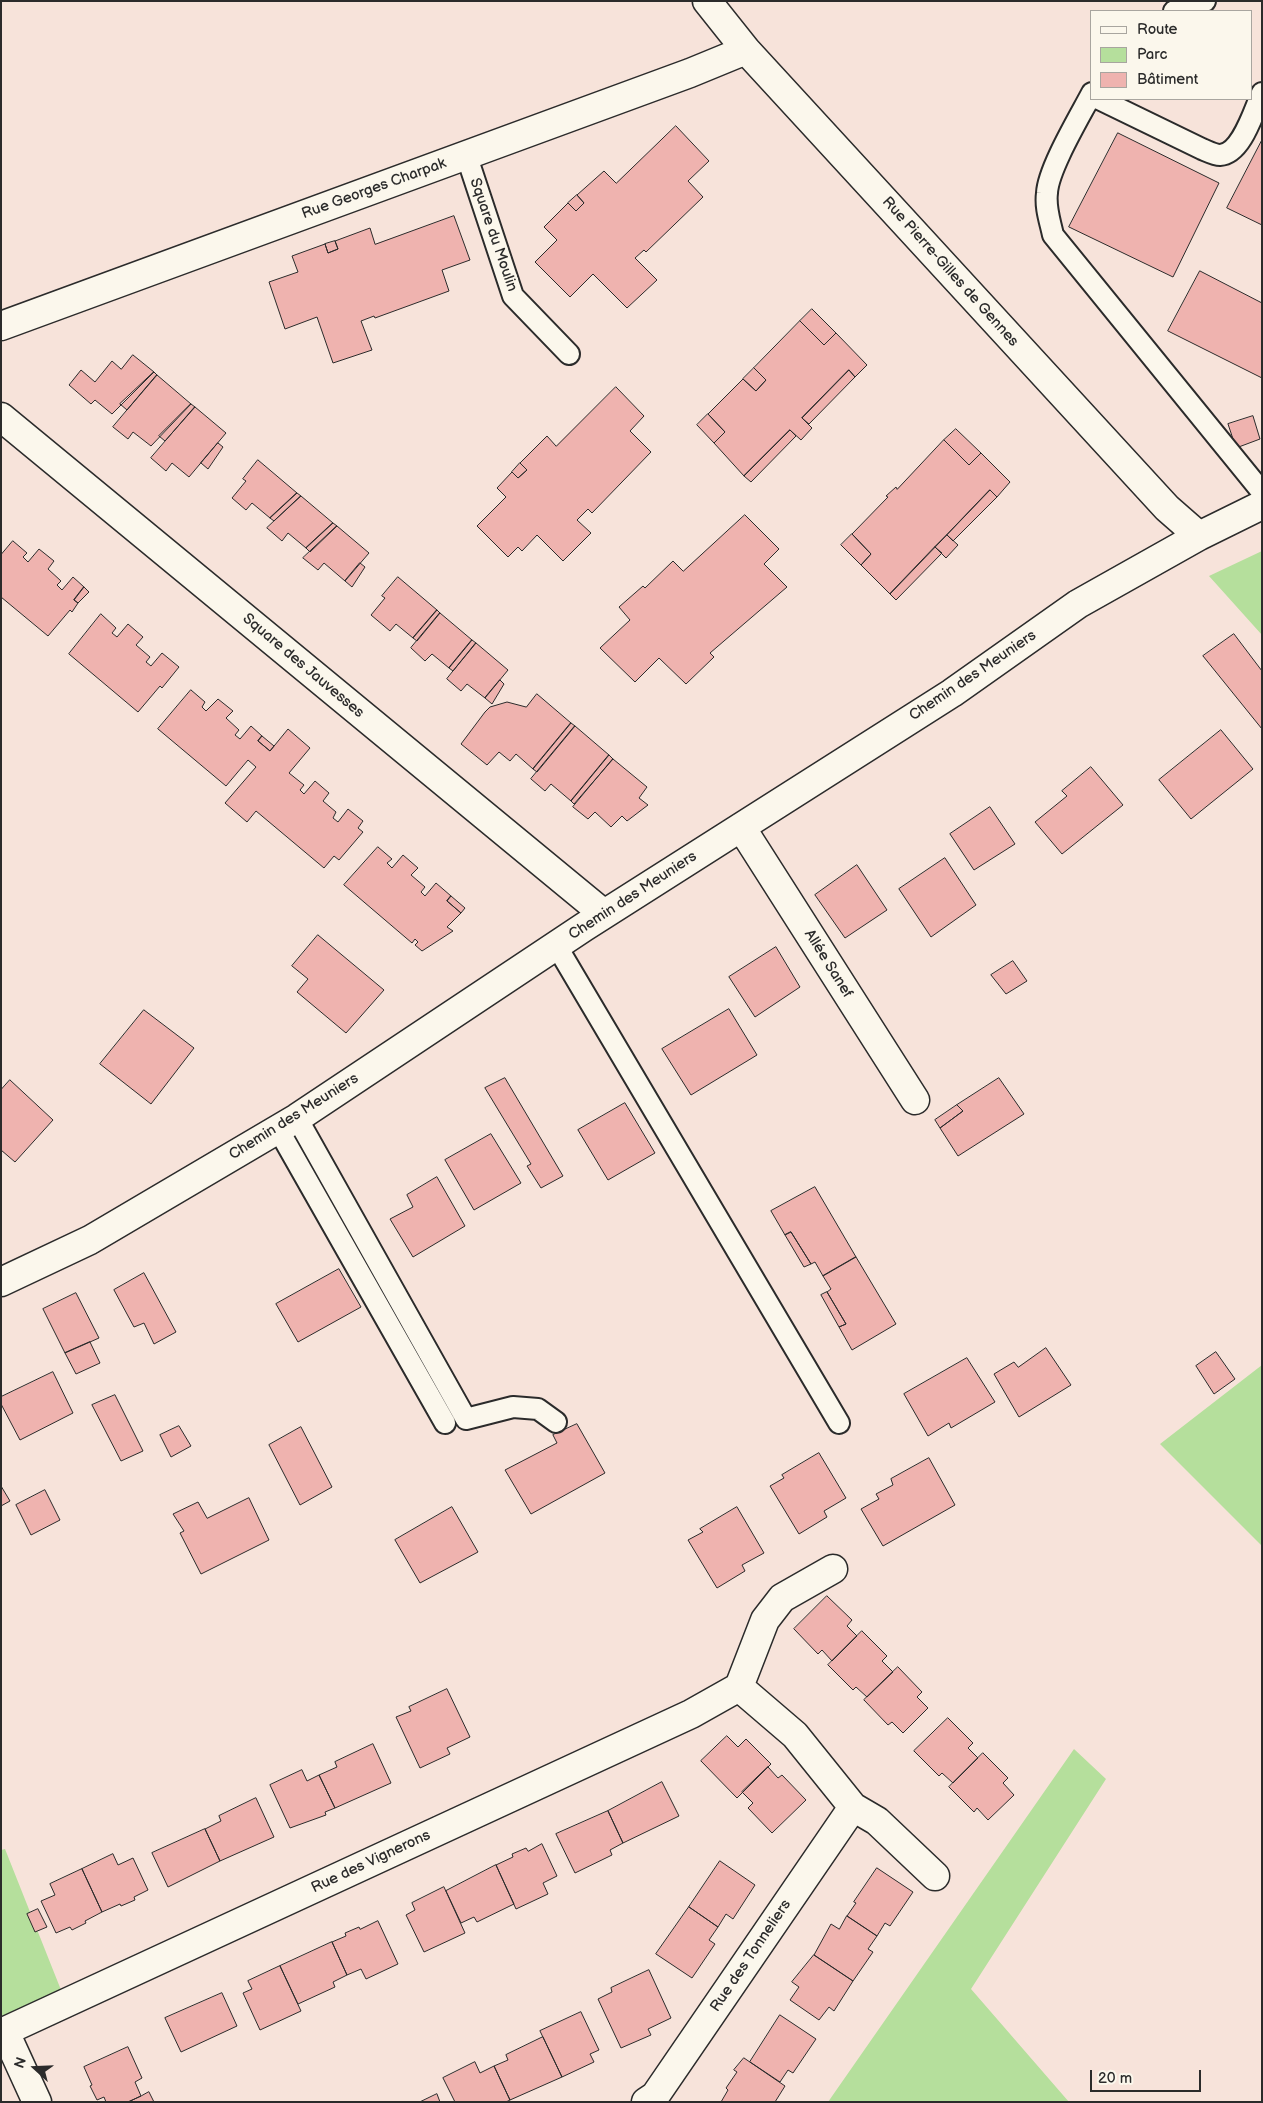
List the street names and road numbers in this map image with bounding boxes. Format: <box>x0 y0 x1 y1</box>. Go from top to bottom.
street label: Rue Georges Charpak <box>299 155 449 223</box>
street label: Square du Moulin <box>465 176 521 294</box>
street label: Rue Pierre-Gilles de Gennes <box>878 193 1022 351</box>
street label: Square des Jauvesses <box>239 610 367 722</box>
street label: Chemin des Meuniers <box>906 627 1040 725</box>
street label: Chemin des Meuniers <box>566 848 700 944</box>
street label: Allée Sanef <box>800 926 856 1002</box>
street label: Chemin des Meuniers <box>226 1070 362 1164</box>
street label: Rue des Vignerons <box>309 1827 433 1897</box>
street label: Rue des Tonneliers <box>707 1897 795 2015</box>

